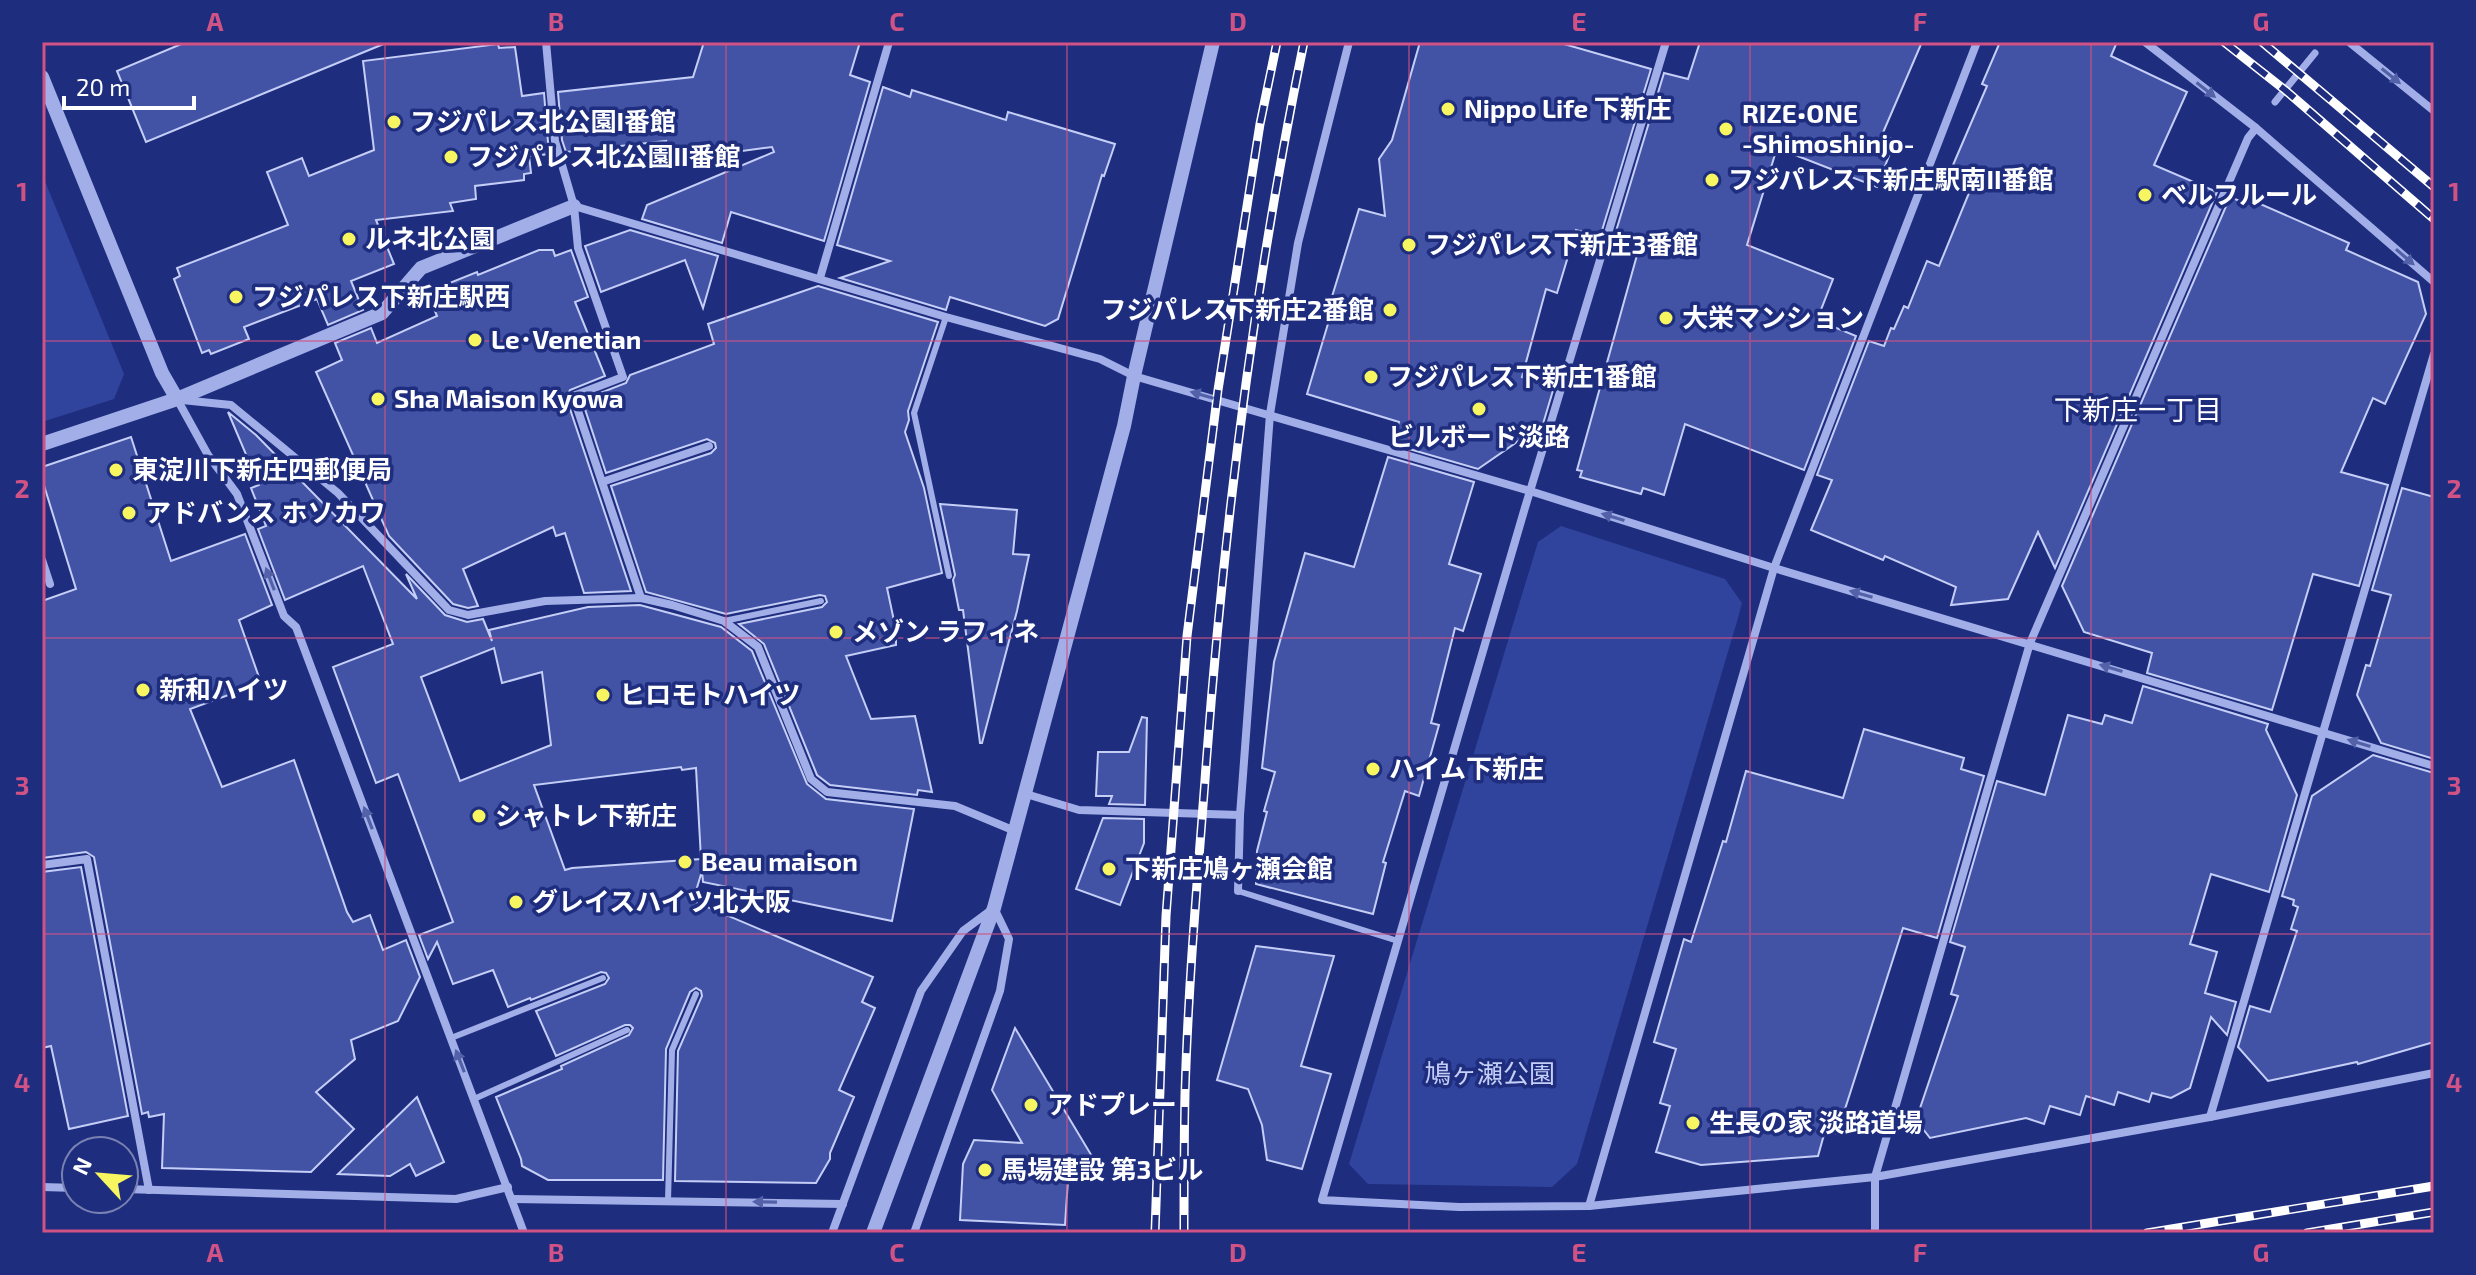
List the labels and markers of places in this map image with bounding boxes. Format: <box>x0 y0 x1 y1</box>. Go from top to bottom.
place label: Nippo Life 下新庄 <box>1464 92 1672 123</box>
place label: RIZE•ONE -Shimoshinjo- <box>1742 97 1914 158</box>
marker: Nippo Life 下新庄 <box>1439 100 1457 118</box>
place label: フジパレス北公園I番館 <box>410 105 676 136</box>
marker: フジパレス北公園I番館 <box>385 113 403 131</box>
marker: RIZE•ONE -Shimoshinjo- <box>1717 120 1735 138</box>
place label: フジパレス北公園II番館 <box>467 140 741 171</box>
marker: フジパレス北公園II番館 <box>442 148 460 166</box>
place label: フジパレス下新庄駅南II番館 <box>1728 163 2054 194</box>
marker: フジパレス下新庄駅南II番館 <box>1703 171 1721 189</box>
place label: ベルフルール <box>2161 178 2317 209</box>
marker: ベルフルール <box>2136 186 2154 204</box>
place label: ルネ北公園 <box>365 222 495 253</box>
place label: フジパレス下新庄3番館 <box>1425 228 1698 259</box>
marker: ルネ北公園 <box>340 230 358 248</box>
marker: フジパレス下新庄3番館 <box>1400 236 1418 254</box>
place label: フジパレス下新庄駅西 <box>252 280 510 311</box>
marker: フジパレス下新庄駅西 <box>227 288 245 306</box>
place label: フジパレス下新庄2番館 <box>1100 293 1374 324</box>
marker: フジパレス下新庄2番館 <box>1381 301 1399 319</box>
place label: 大栄マンション <box>1682 301 1864 332</box>
marker: 大栄マンション <box>1657 309 1675 327</box>
place label: Le･Venetian <box>491 323 641 354</box>
marker: Le･Venetian <box>466 331 484 349</box>
place label: フジパレス下新庄1番館 <box>1387 360 1657 391</box>
marker: フジパレス下新庄1番館 <box>1362 368 1380 386</box>
place label: Sha Maison Kyowa <box>394 382 624 414</box>
marker: Sha Maison Kyowa <box>369 390 387 408</box>
marker: ビルボード淡路 <box>1470 400 1488 418</box>
place label: ビルボード淡路 <box>1388 420 1570 451</box>
place label: 東淀川下新庄四郵便局 <box>132 453 392 484</box>
marker: 東淀川下新庄四郵便局 <box>107 461 125 479</box>
place label: アドバンス ホソカワ <box>145 496 385 527</box>
marker: アドバンス ホソカワ <box>120 504 138 522</box>
place label: メゾン ラフィネ <box>852 615 1039 646</box>
marker: メゾン ラフィネ <box>827 623 845 641</box>
place label: 新和ハイツ <box>159 673 288 704</box>
place label: ヒロモトハイツ <box>619 678 800 709</box>
marker: 新和ハイツ <box>134 681 152 699</box>
marker: ヒロモトハイツ <box>594 686 612 704</box>
place label: ハイム下新庄 <box>1389 752 1544 783</box>
marker: ハイム下新庄 <box>1364 760 1382 778</box>
place label: シャトレ下新庄 <box>495 799 677 830</box>
marker: シャトレ下新庄 <box>470 807 488 825</box>
place label: Beau maison <box>701 845 858 876</box>
place label: 下新庄鳩ヶ瀬会館 <box>1125 852 1333 883</box>
marker: Beau maison <box>676 853 694 871</box>
marker: 下新庄鳩ヶ瀬会館 <box>1100 860 1118 878</box>
place label: グレイスハイツ北大阪 <box>532 885 791 916</box>
marker: グレイスハイツ北大阪 <box>507 893 525 911</box>
place label: アドプレー <box>1047 1088 1177 1119</box>
marker: アドプレー <box>1022 1096 1040 1114</box>
place label: 生長の家 淡路道場 <box>1709 1106 1923 1137</box>
marker: 生長の家 淡路道場 <box>1684 1114 1702 1132</box>
place label: 馬場建設 第3ビル <box>1001 1153 1203 1184</box>
marker: 馬場建設 第3ビル <box>976 1161 994 1179</box>

